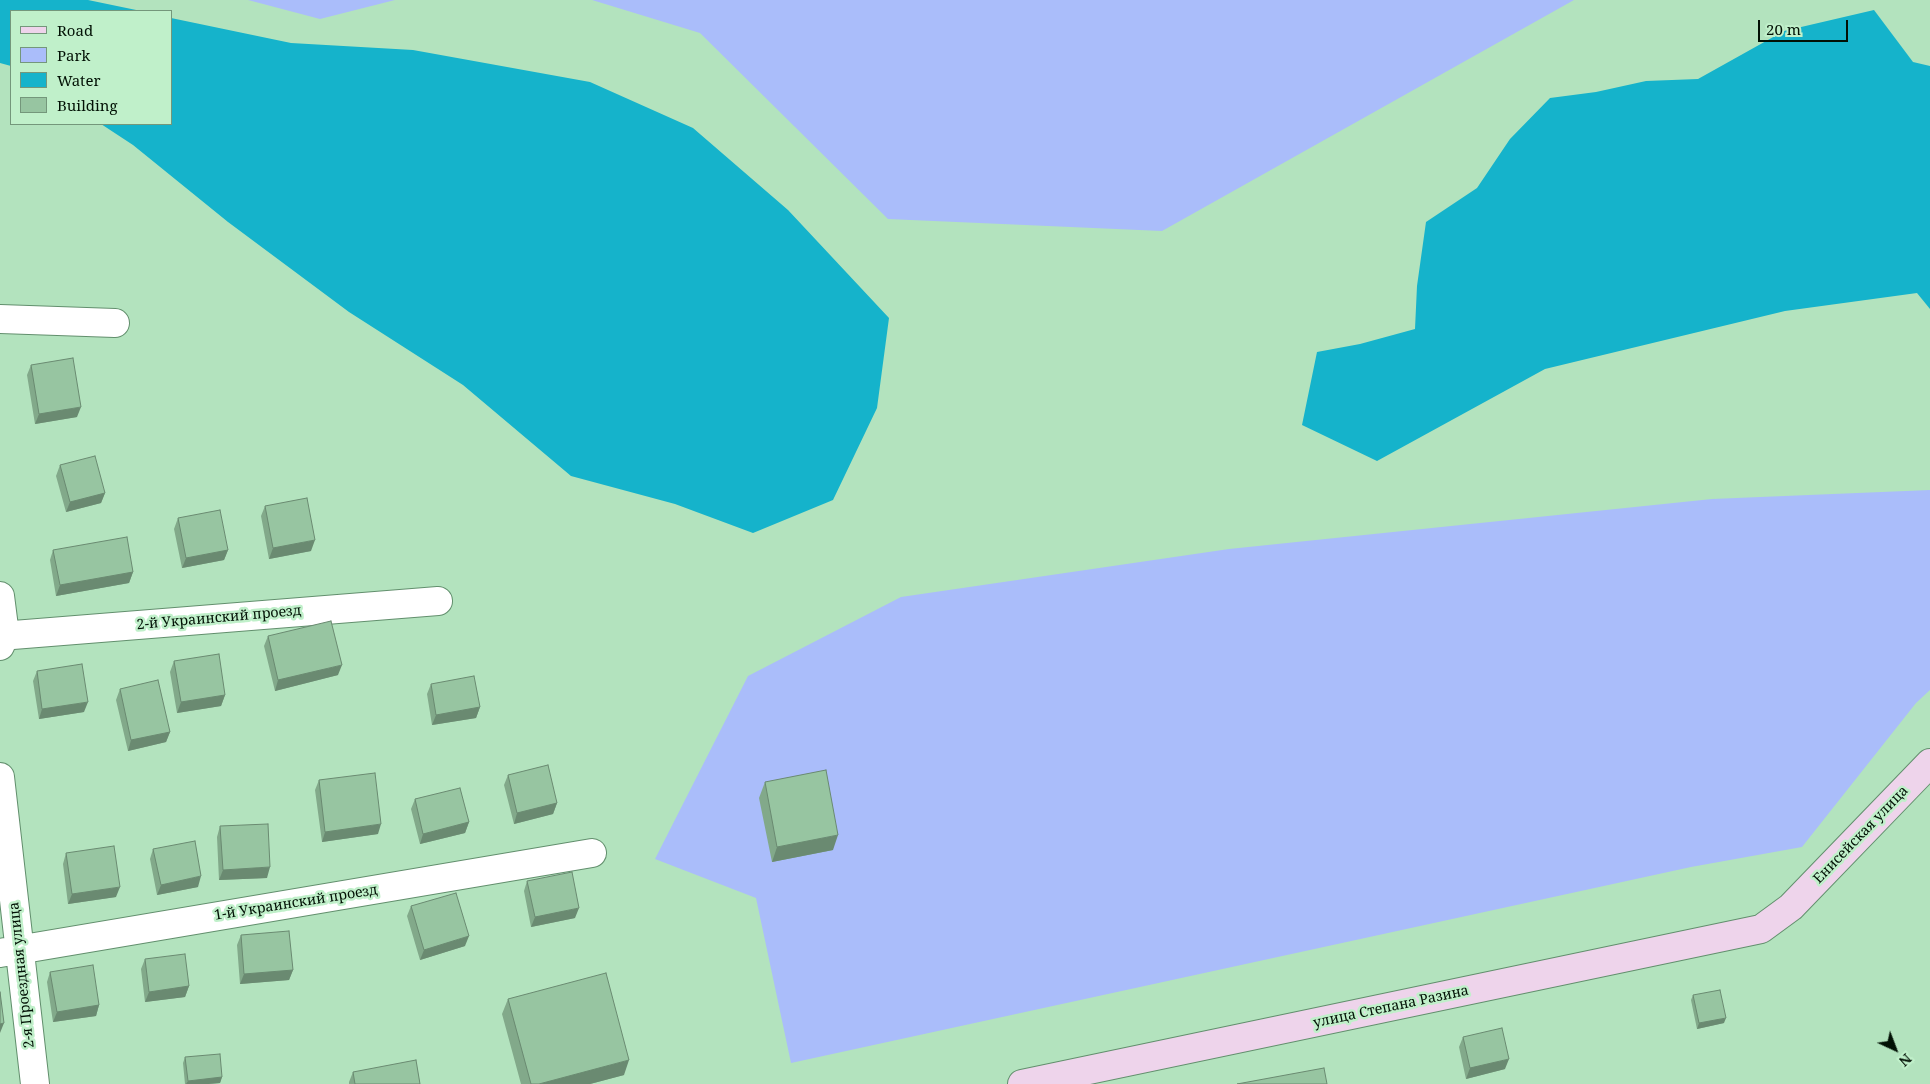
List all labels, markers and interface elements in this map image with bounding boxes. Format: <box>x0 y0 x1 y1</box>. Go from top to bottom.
legend <box>10 10 172 125</box>
scale bar <box>1760 10 1850 42</box>
text: 20 m <box>1766 19 1801 39</box>
text: Road <box>57 20 93 40</box>
text: Park <box>57 45 90 65</box>
text: Water <box>57 70 100 90</box>
text: Building <box>57 95 118 115</box>
street label: 2-й Украинский проезд <box>136 602 302 634</box>
street label: Енисейская улица <box>1810 783 1912 887</box>
street label: 1-й Украинский проезд <box>213 882 379 924</box>
street label: 2-я Проездная улица <box>6 901 38 1049</box>
street label: улица Степана Разина <box>1312 982 1470 1032</box>
north arrow <box>1870 1024 1920 1074</box>
text: N <box>1895 1050 1916 1071</box>

